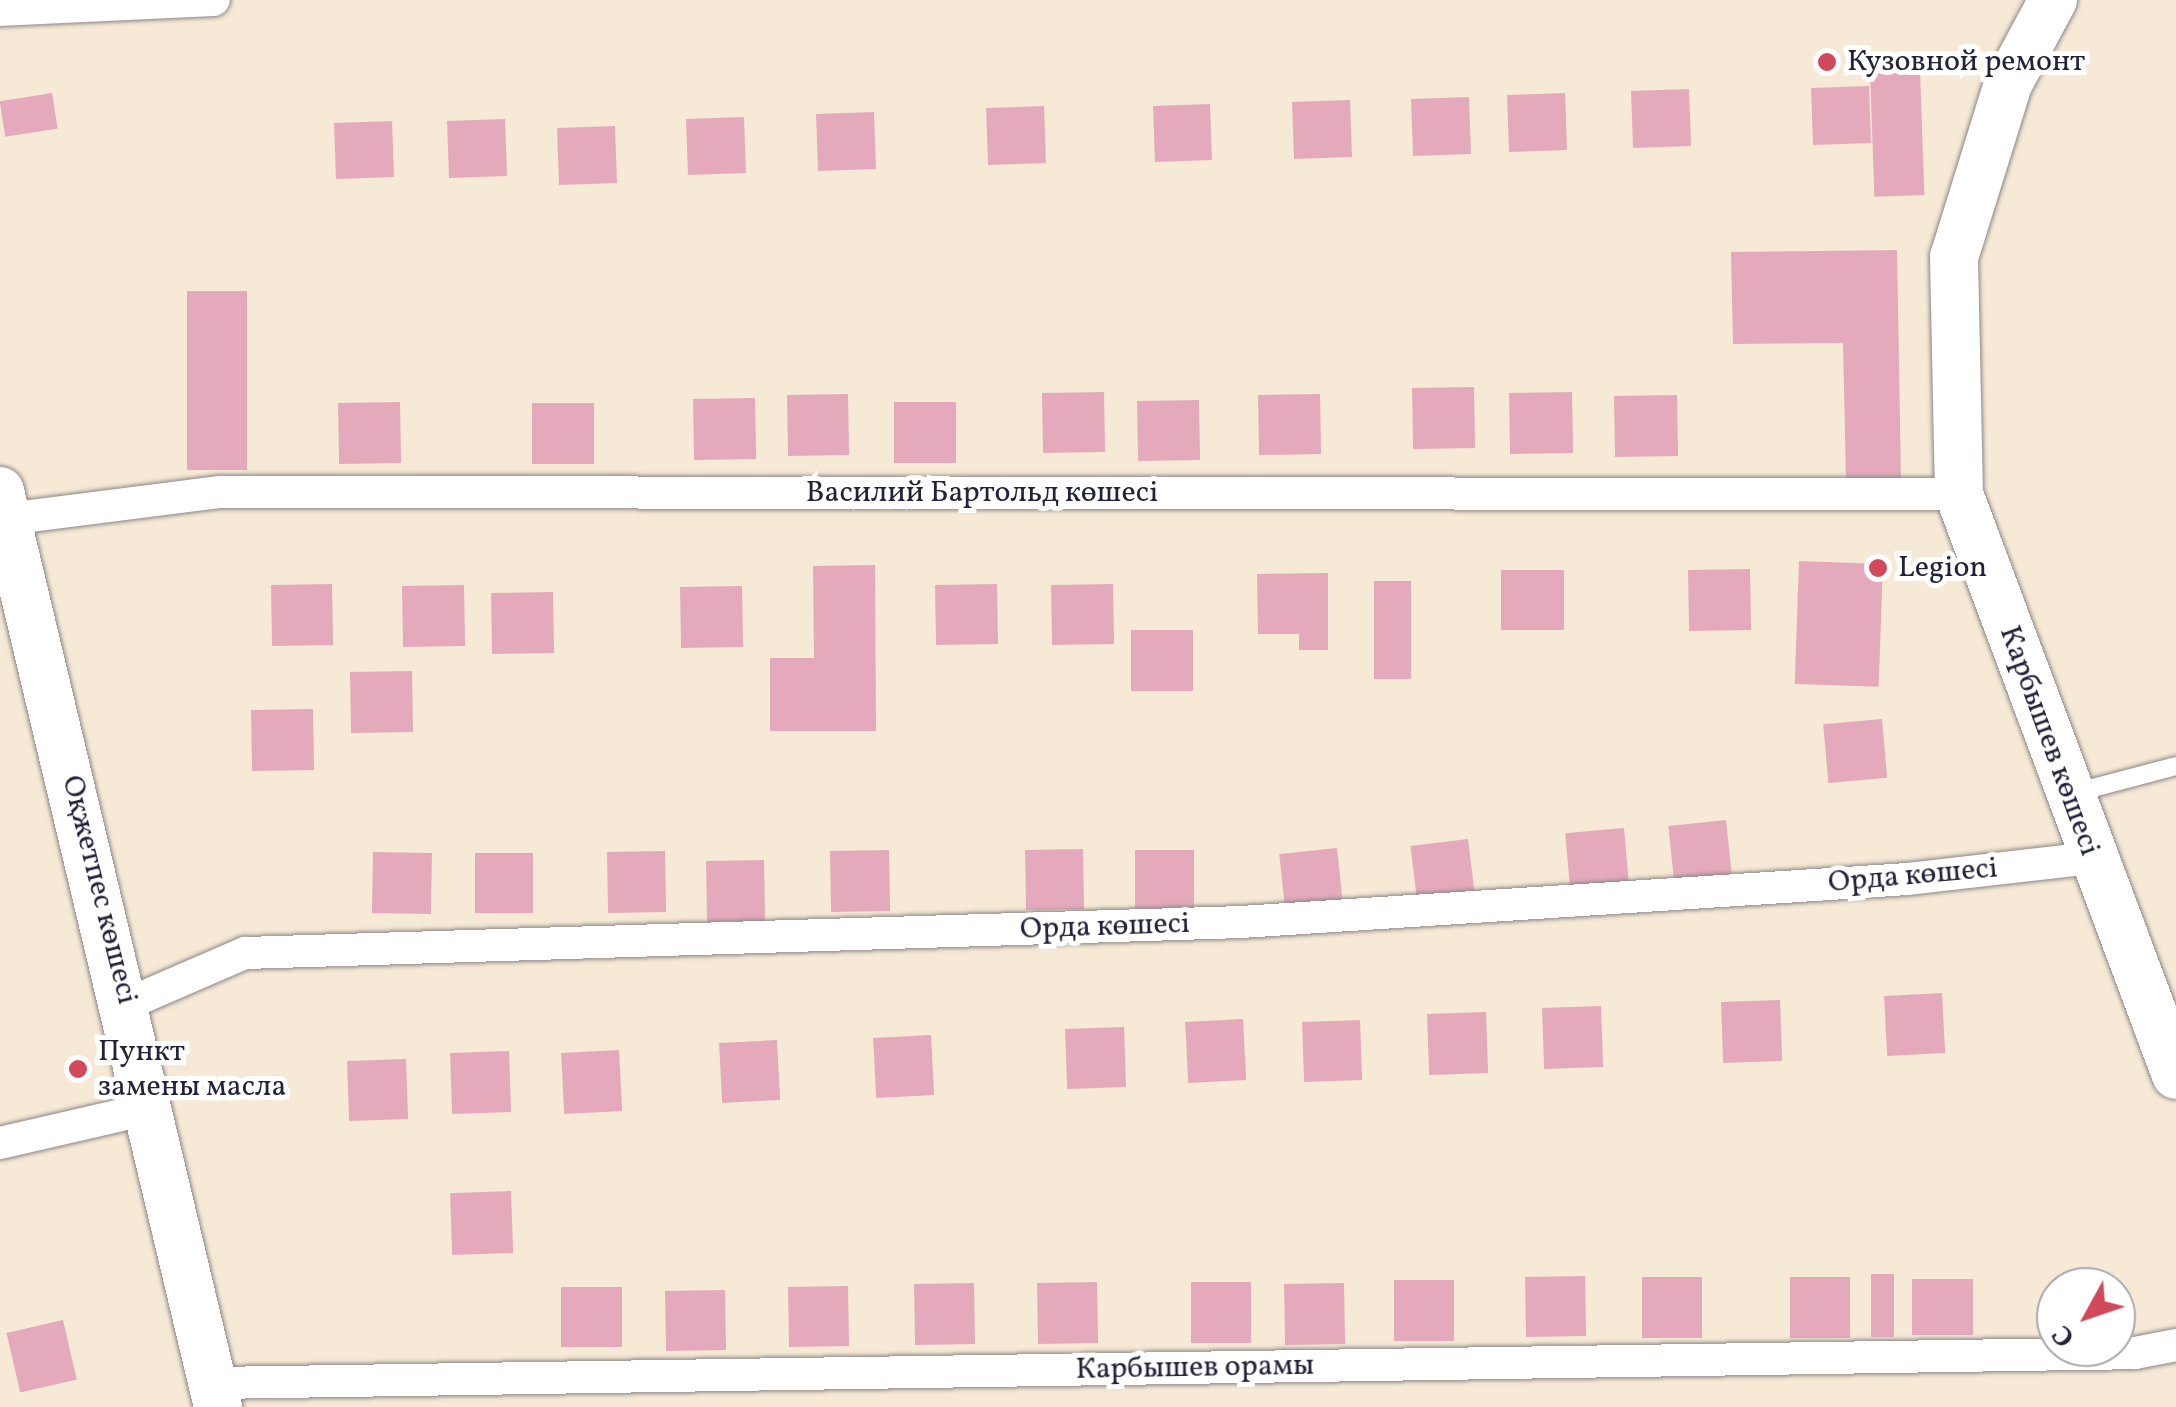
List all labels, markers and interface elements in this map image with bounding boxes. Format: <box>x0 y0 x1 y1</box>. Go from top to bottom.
place label: Кузовной ремонт <box>1847 44 2085 80</box>
marker: Кузовной ремонт <box>1816 51 1838 73</box>
street label: Василий Бартольд көшесі <box>806 475 1158 511</box>
place label: Legion <box>1898 550 1987 586</box>
marker: Legion <box>1867 557 1889 579</box>
street label: Карбышев көшесі <box>1991 621 2107 861</box>
street label: Оқжетпес көшесі <box>53 772 145 1008</box>
street label: Орда көшесі <box>1827 851 1999 901</box>
street label: Орда көшесі <box>1019 906 1191 948</box>
place label: Пункт замены масла <box>98 1034 286 1104</box>
marker: Пункт замены масла <box>67 1058 89 1080</box>
north arrow <box>2036 1267 2136 1367</box>
text: С <box>2043 1316 2085 1355</box>
street label: Карбышев орамы <box>1075 1348 1315 1388</box>

